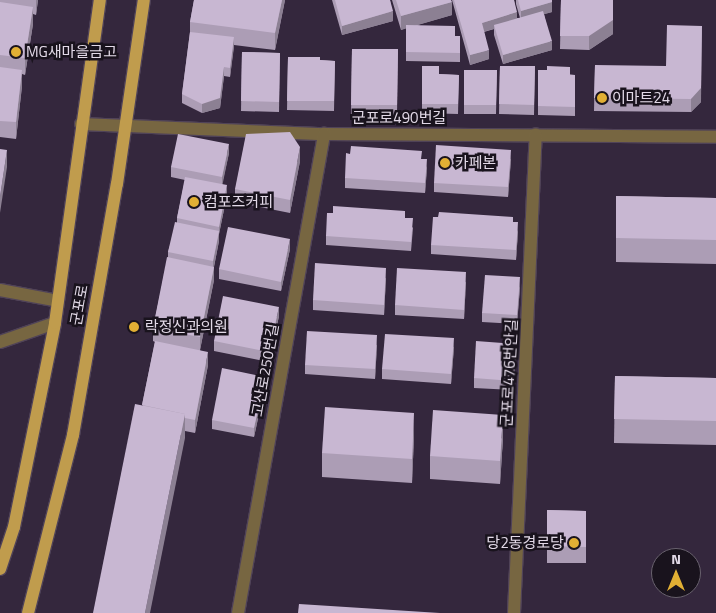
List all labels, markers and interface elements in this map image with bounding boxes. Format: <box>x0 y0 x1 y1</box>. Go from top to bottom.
place label: MG새마을금고 <box>26 43 117 61</box>
marker: MG새마을금고 <box>10 46 22 58</box>
place label: 이마트24 <box>612 89 670 107</box>
marker: 이마트24 <box>596 92 608 104</box>
street label: 군포로490번길 <box>352 109 446 127</box>
place label: 카페본 <box>455 154 496 172</box>
marker: 카페본 <box>439 157 451 169</box>
place label: 컴포즈커피 <box>204 193 273 211</box>
marker: 컴포즈커피 <box>188 196 200 208</box>
street label: 군포로 <box>67 283 91 327</box>
place label: 락정신과의원 <box>145 318 228 336</box>
street label: 군포로476번안길 <box>497 319 521 427</box>
marker: 락정신과의원 <box>127 320 141 334</box>
street label: 고산로250번길 <box>248 322 282 418</box>
place label: 당2동경로당 <box>487 534 564 552</box>
marker: 당2동경로당 <box>568 537 580 549</box>
north arrow <box>651 548 701 598</box>
text: N <box>671 548 681 569</box>

